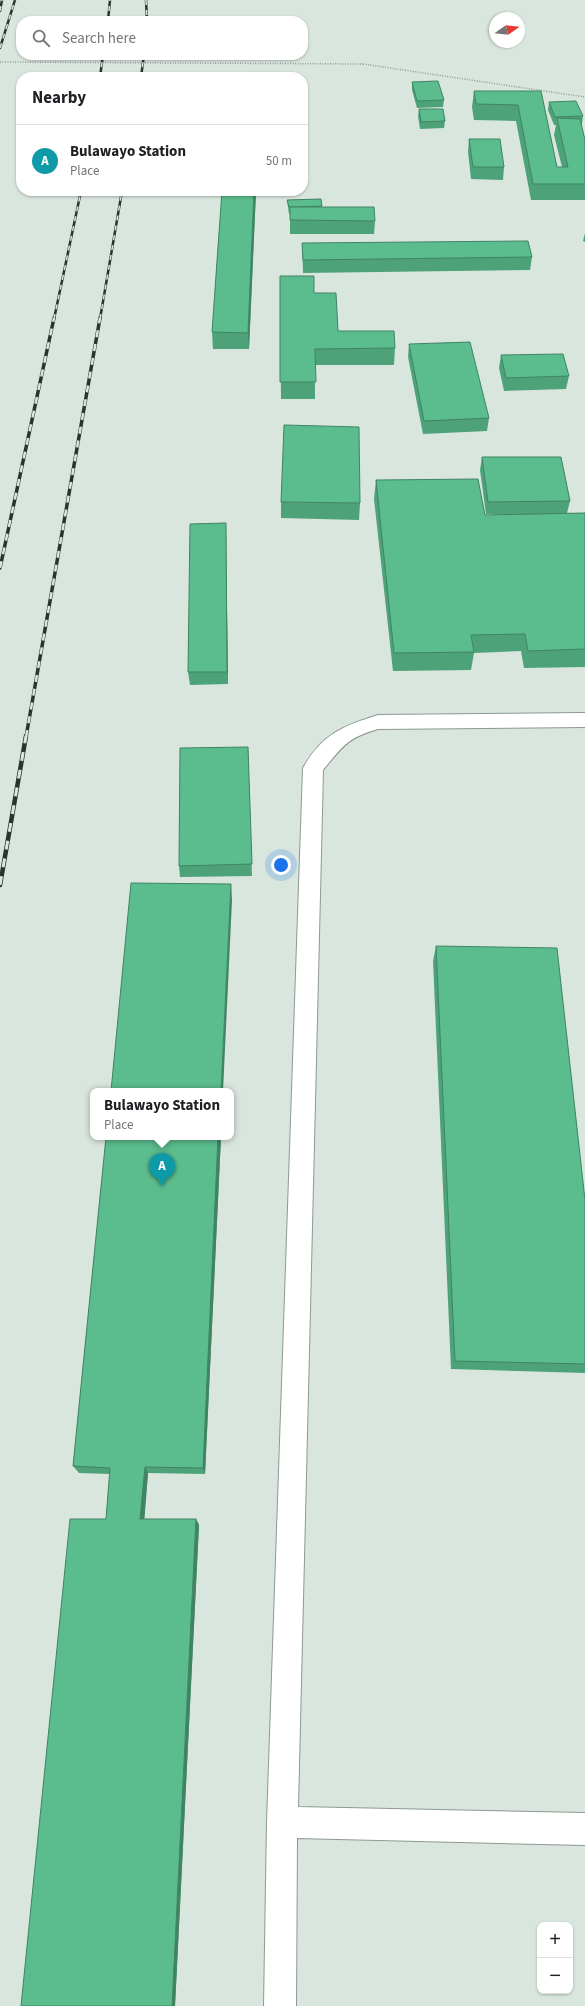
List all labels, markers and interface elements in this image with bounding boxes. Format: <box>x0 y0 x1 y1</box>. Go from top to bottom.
north arrow <box>489 12 525 48</box>
search box <box>16 16 308 60</box>
icon: search <box>30 27 52 49</box>
text: Search here <box>62 28 136 49</box>
text: Nearby <box>32 86 86 110</box>
text: Bulawayo Station <box>70 141 186 162</box>
text: A <box>41 152 49 170</box>
text: 50 m <box>266 152 292 170</box>
text: Place <box>70 162 99 180</box>
your location <box>271 855 291 875</box>
popup <box>90 1088 234 1140</box>
text: Bulawayo Station <box>104 1095 220 1116</box>
text: Place <box>104 1116 133 1134</box>
pin: A <box>149 1153 175 1186</box>
map controls <box>537 1922 573 1994</box>
button: + <box>537 1922 573 1958</box>
button: − <box>537 1958 573 1994</box>

